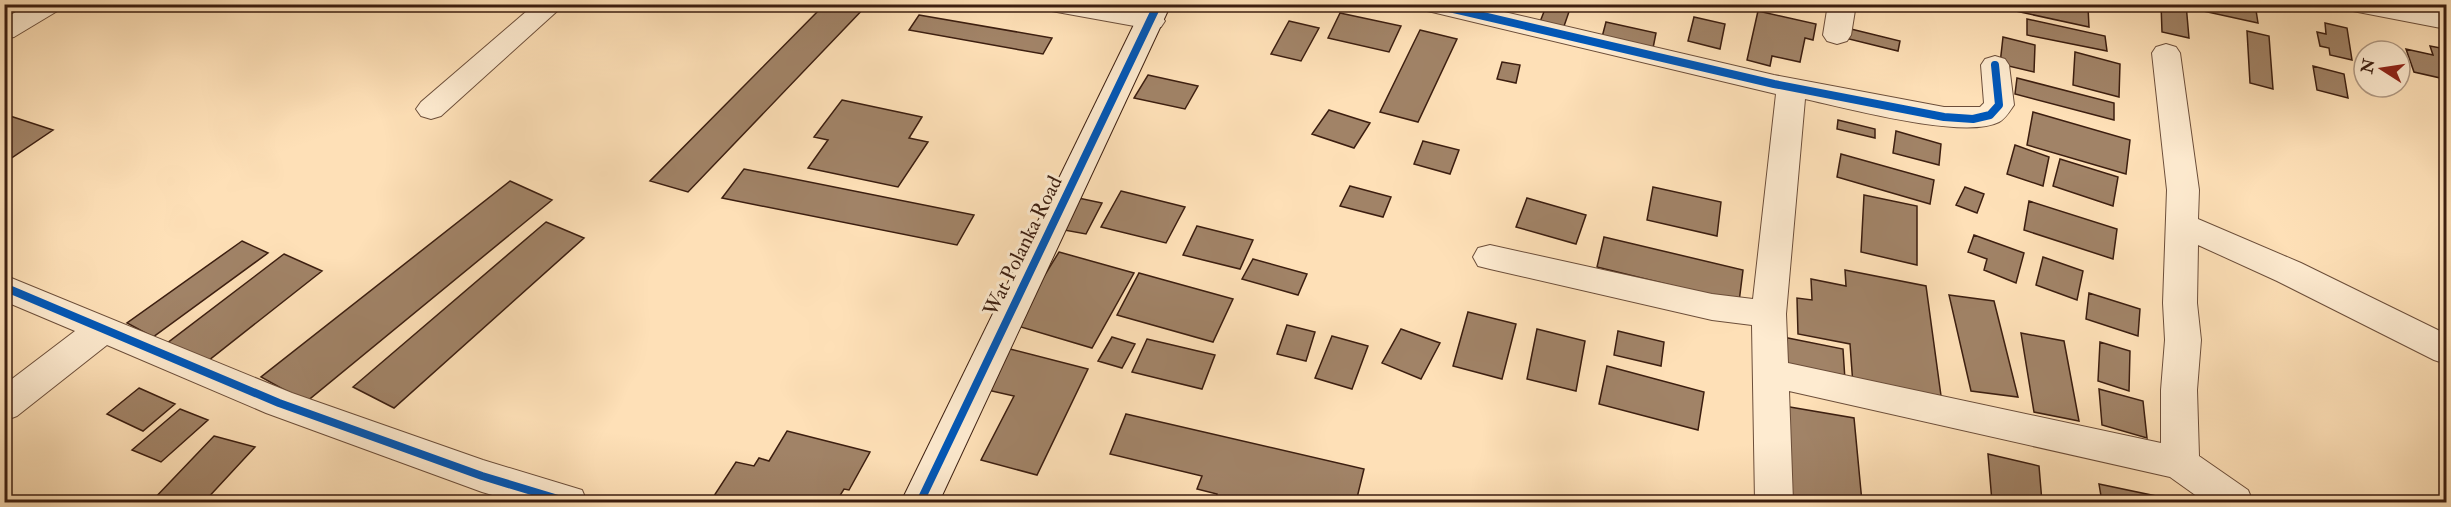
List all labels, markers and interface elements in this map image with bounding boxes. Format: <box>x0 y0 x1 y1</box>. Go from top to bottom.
north arrow <box>2352 39 2412 99</box>
text: N <box>2357 56 2380 76</box>
street label: Wat Polanka Road <box>977 171 1069 321</box>

